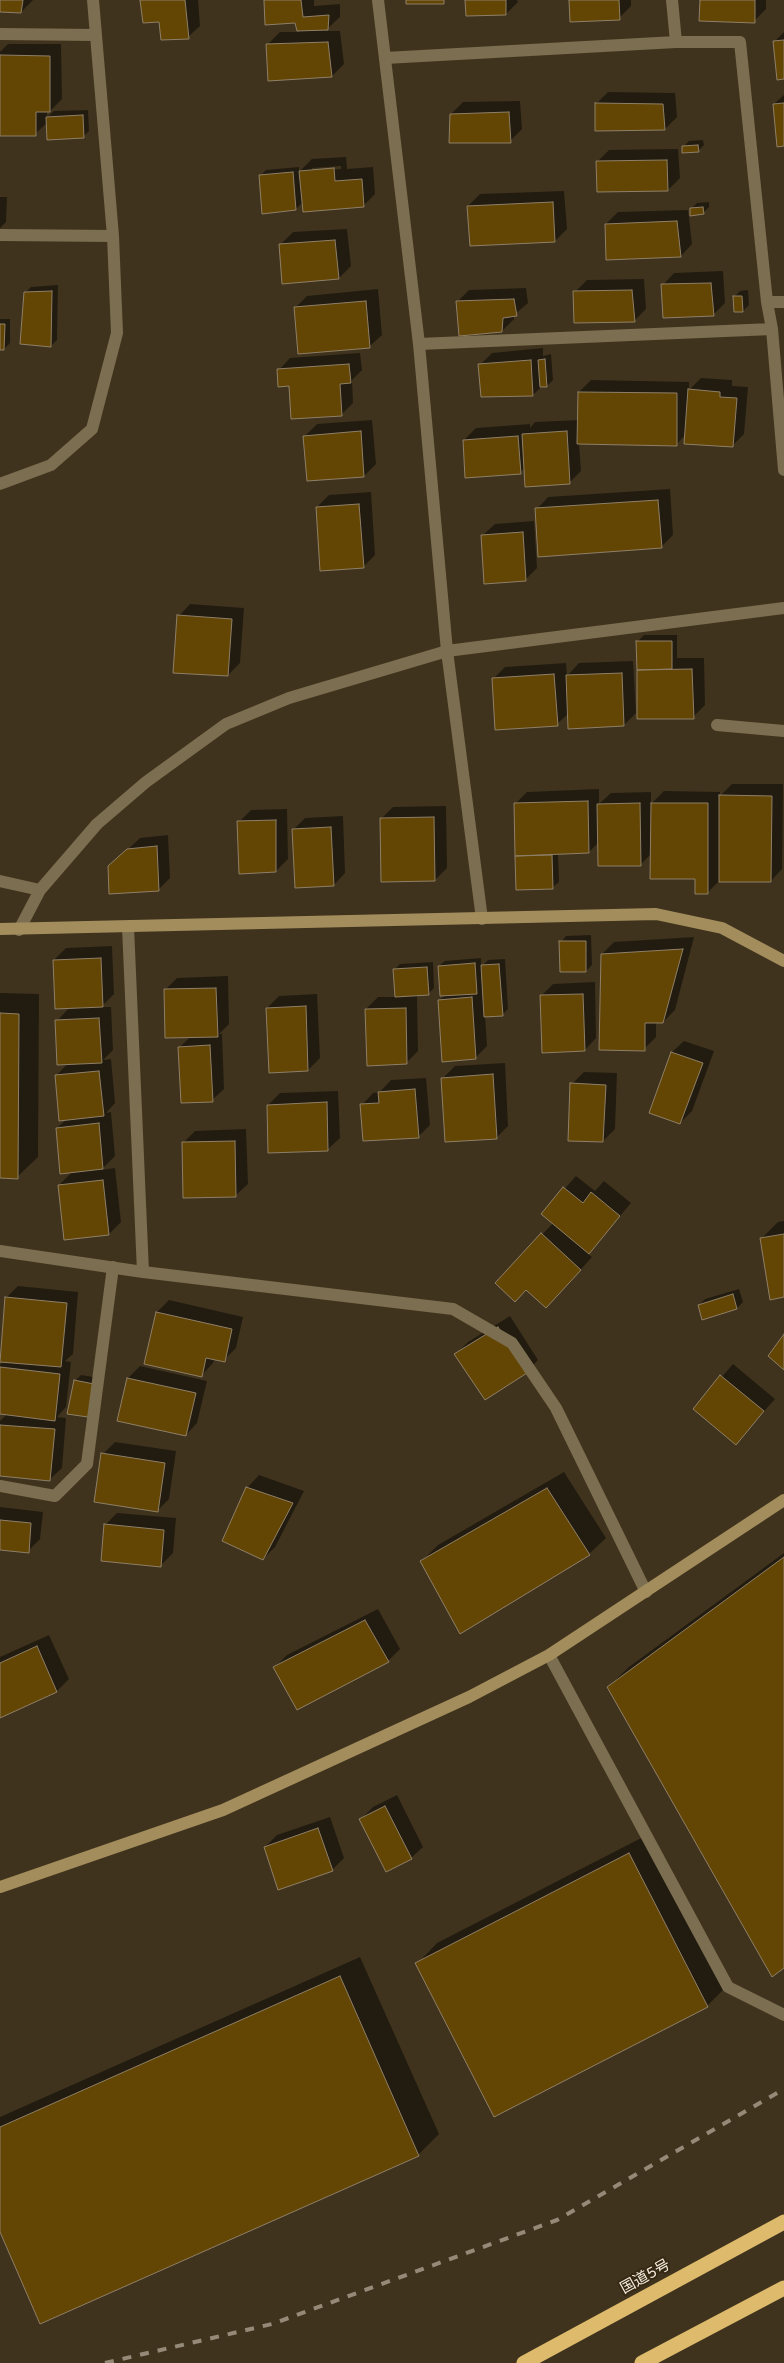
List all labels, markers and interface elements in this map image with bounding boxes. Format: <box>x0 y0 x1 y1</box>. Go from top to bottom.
street label: 国道5号 <box>618 2257 674 2299</box>

